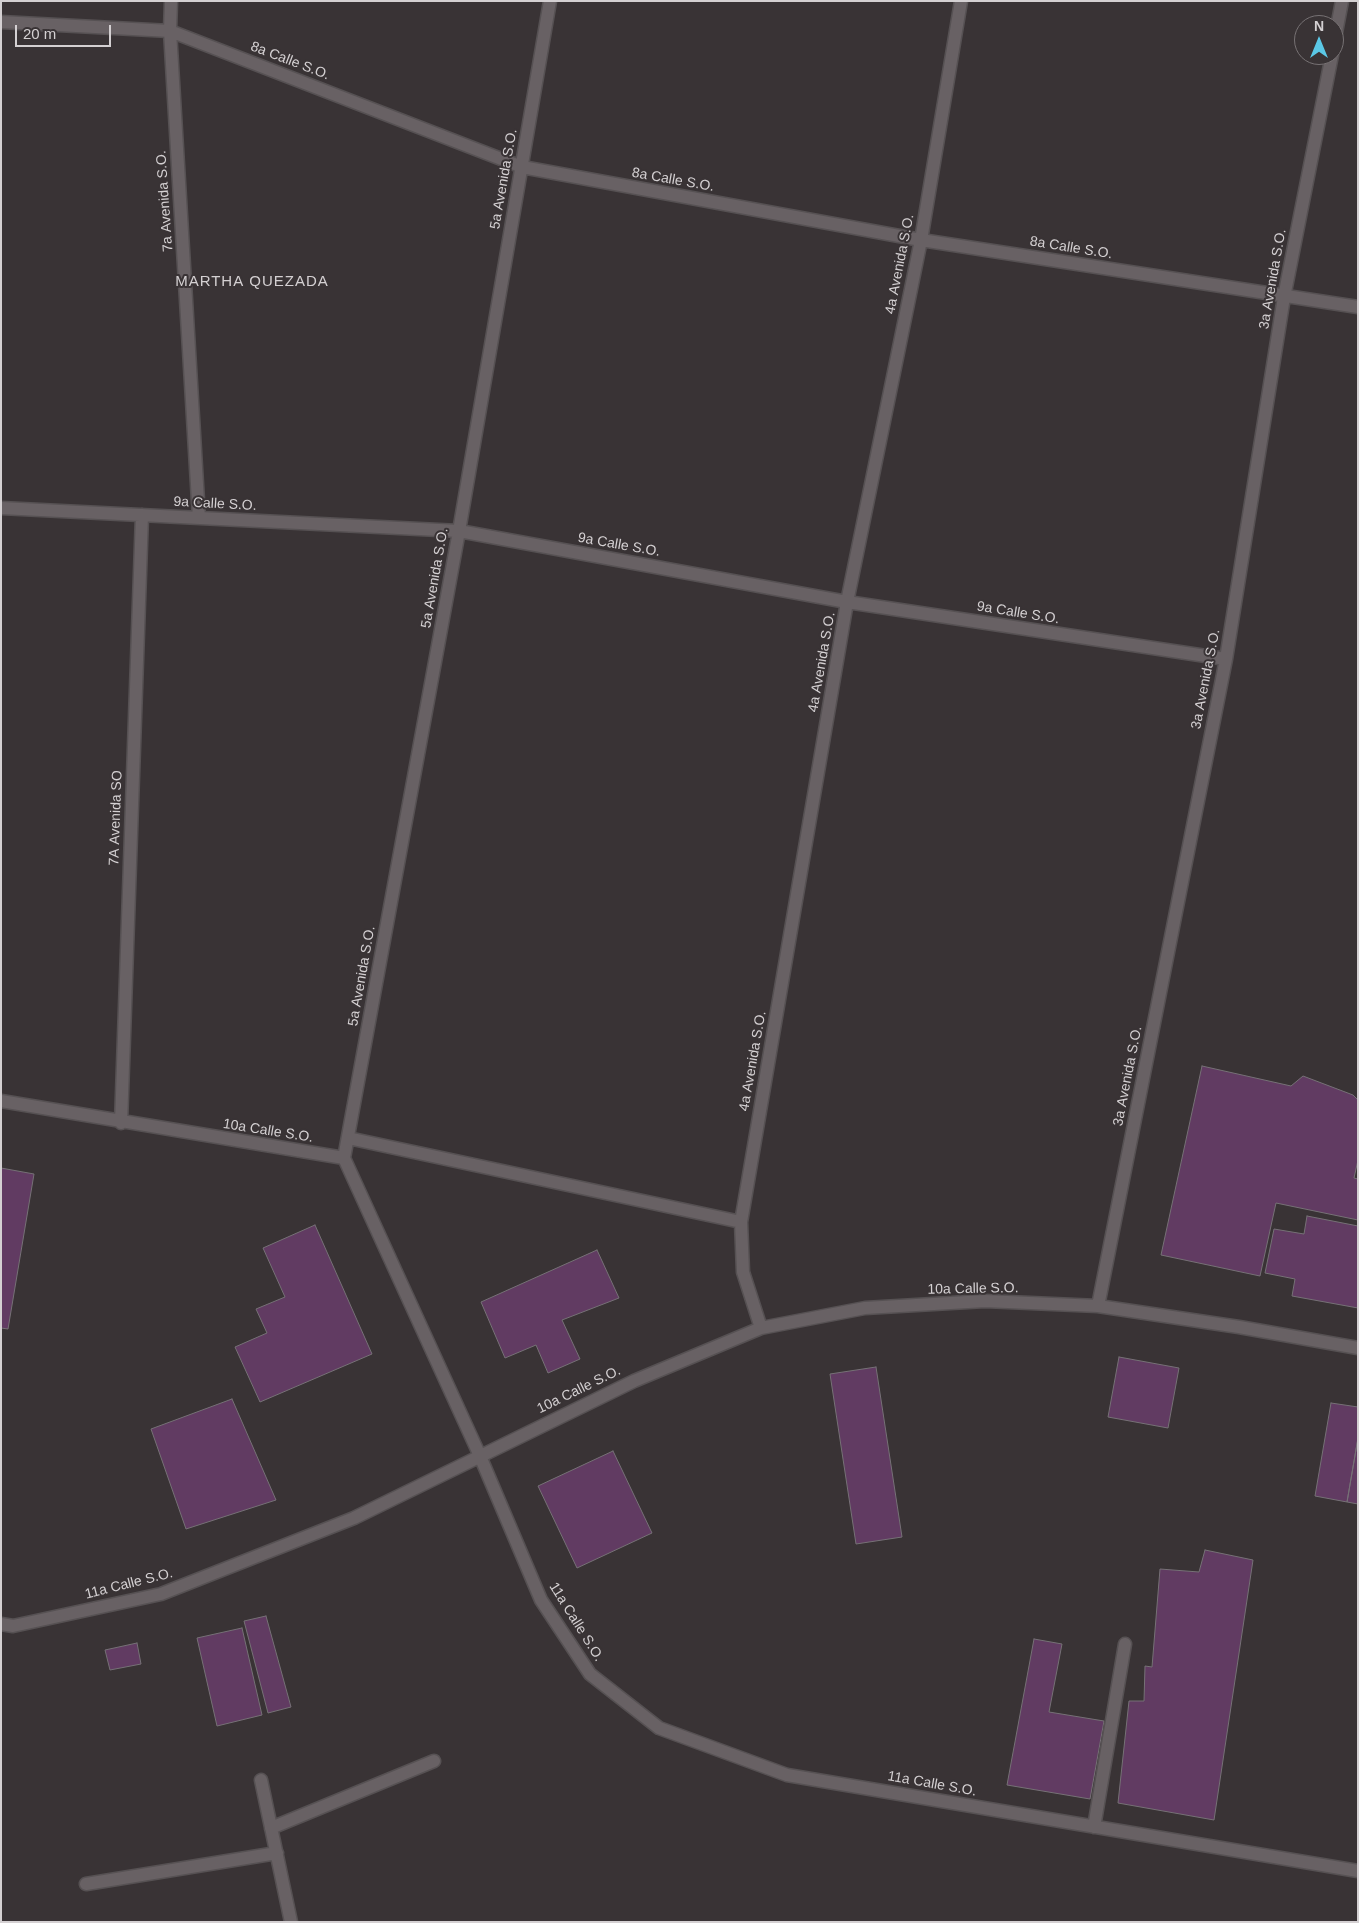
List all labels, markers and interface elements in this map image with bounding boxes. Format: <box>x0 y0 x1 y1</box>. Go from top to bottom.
scale bar <box>18 15 114 47</box>
north arrow <box>1294 15 1344 65</box>
text: N <box>1314 18 1324 34</box>
text: 20 m <box>23 25 56 42</box>
street label: 8a Calle S.O. <box>248 38 332 84</box>
street label: 5a Avenida S.O. <box>487 127 521 231</box>
street label: 7a Avenida S.O. <box>153 150 177 252</box>
street label: 8a Calle S.O. <box>631 164 715 196</box>
street label: 4a Avenida S.O. <box>882 212 918 316</box>
street label: 3a Avenida S.O. <box>1256 227 1290 331</box>
street label: 8a Calle S.O. <box>1029 233 1113 263</box>
district label: MARTHA QUEZADA <box>173 273 331 291</box>
street label: 9a Calle S.O. <box>173 493 257 515</box>
street label: 5a Avenida S.O. <box>418 526 452 630</box>
street label: 9a Calle S.O. <box>577 529 661 561</box>
street label: 9a Calle S.O. <box>976 598 1060 628</box>
street label: 4a Avenida S.O. <box>805 610 839 714</box>
street label: 3a Avenida S.O. <box>1188 627 1224 731</box>
street label: 7A Avenida SO <box>106 770 126 866</box>
street label: 5a Avenida S.O. <box>345 924 379 1028</box>
street label: 4a Avenida S.O. <box>736 1009 770 1113</box>
street label: 3a Avenida S.O. <box>1110 1024 1146 1128</box>
street label: 10a Calle S.O. <box>222 1116 314 1146</box>
street label: 10a Calle S.O. <box>927 1280 1019 1298</box>
street label: 10a Calle S.O. <box>534 1362 624 1418</box>
street label: 11a Calle S.O. <box>83 1565 175 1603</box>
street label: 11a Calle S.O. <box>545 1579 607 1665</box>
street label: 11a Calle S.O. <box>886 1768 978 1800</box>

